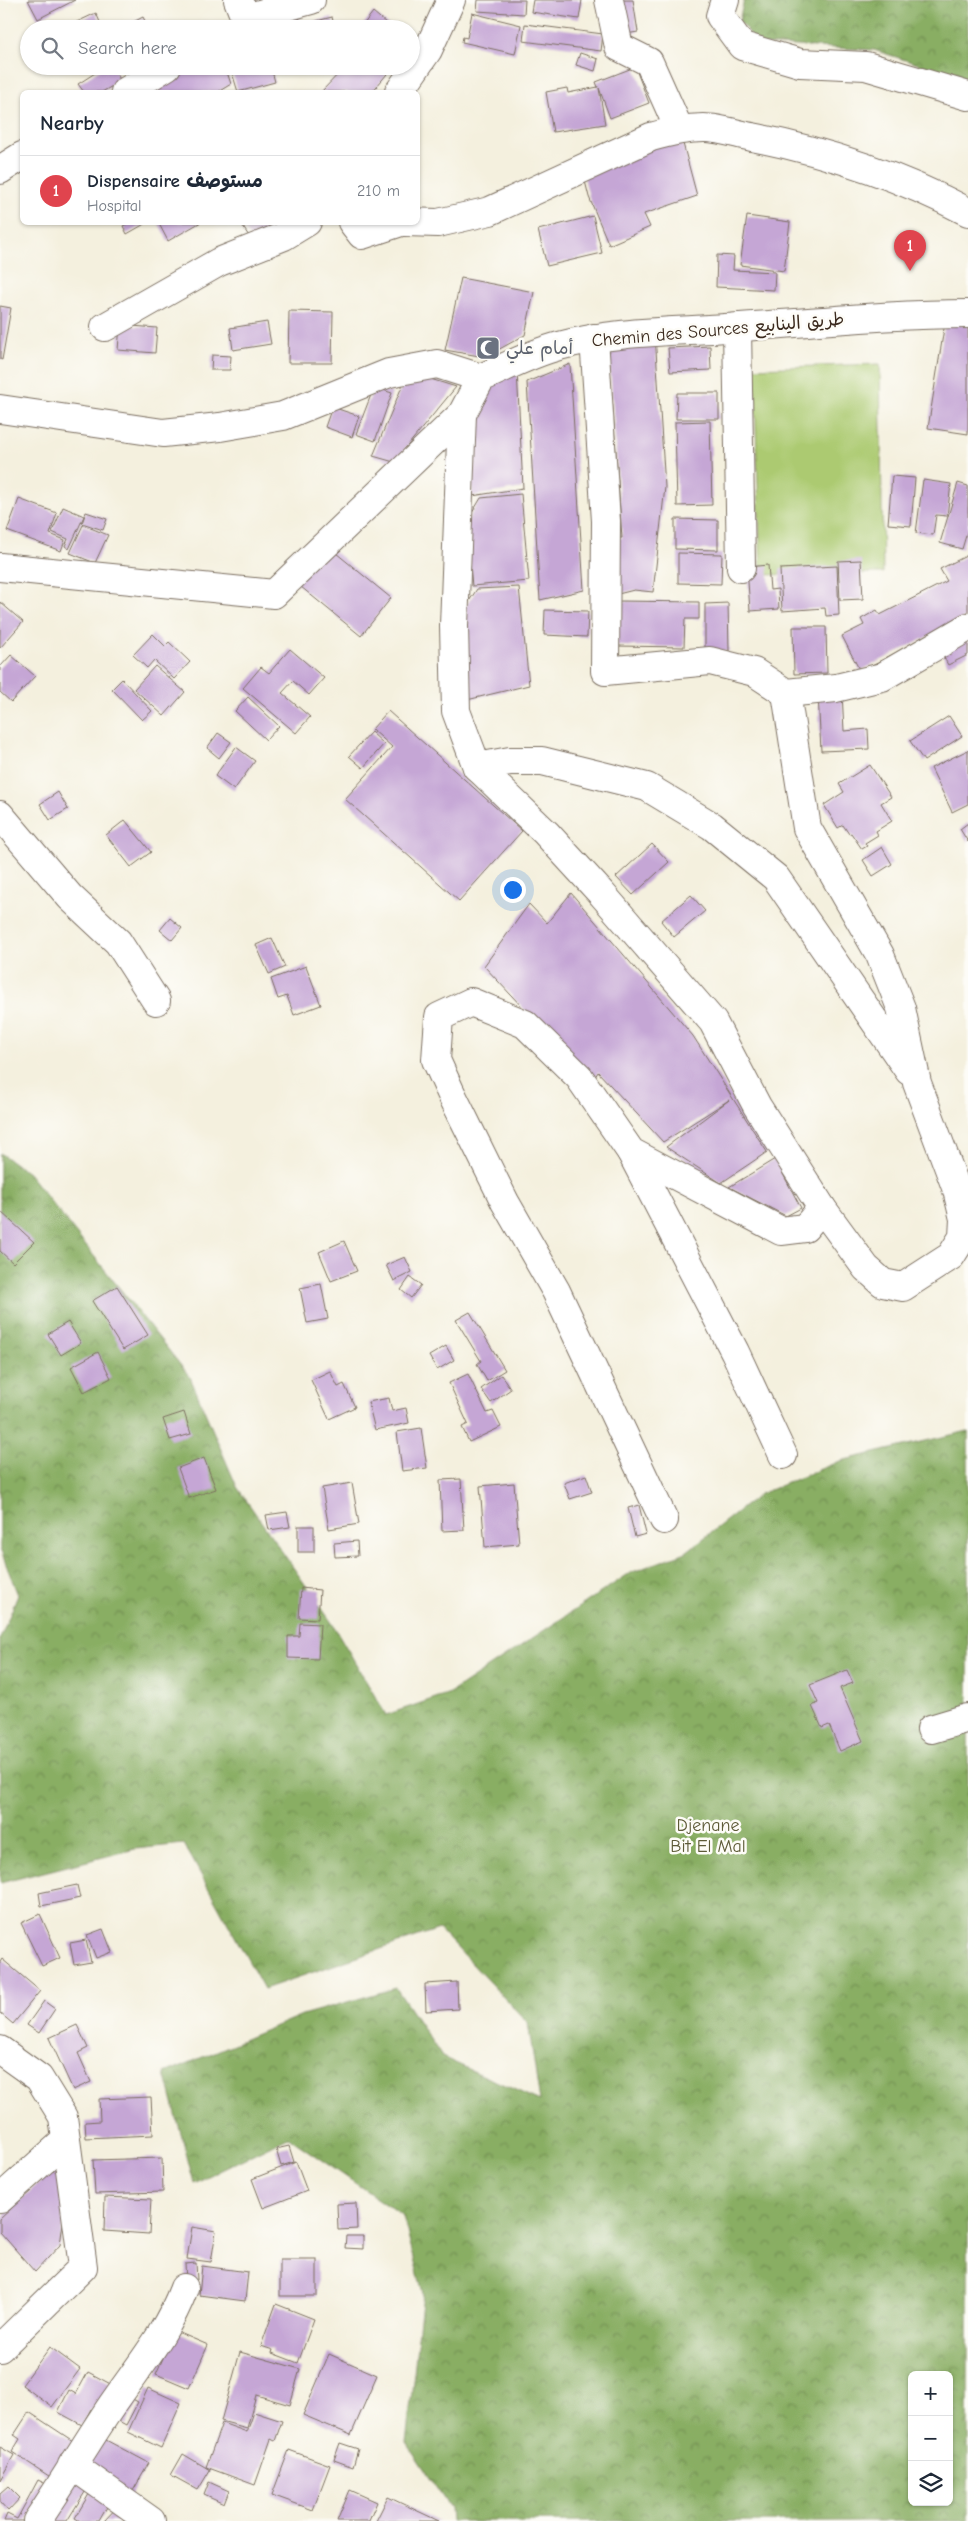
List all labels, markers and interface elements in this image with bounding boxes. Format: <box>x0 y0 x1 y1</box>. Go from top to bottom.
search box <box>20 20 420 75</box>
icon: search <box>38 34 66 62</box>
text: Search here <box>78 37 177 59</box>
text: Nearby <box>40 111 104 135</box>
text: Dispensaire مستوصف <box>87 170 263 192</box>
text: 1 <box>53 182 59 200</box>
text: 210 m <box>357 182 400 200</box>
text: Hospital <box>87 197 142 215</box>
pin: 1 <box>894 230 926 271</box>
street label: Chemin des Sources طريق الينابيع <box>591 308 845 354</box>
mosque icon: أمام علي <box>475 335 501 361</box>
place label: أمام علي <box>506 338 574 364</box>
your location <box>500 877 526 903</box>
park label: Djenane Bit El Mal <box>670 1815 746 1857</box>
map controls <box>908 2371 953 2506</box>
button: + <box>908 2371 953 2416</box>
button: − <box>908 2416 953 2461</box>
button: layers <box>908 2461 953 2506</box>

